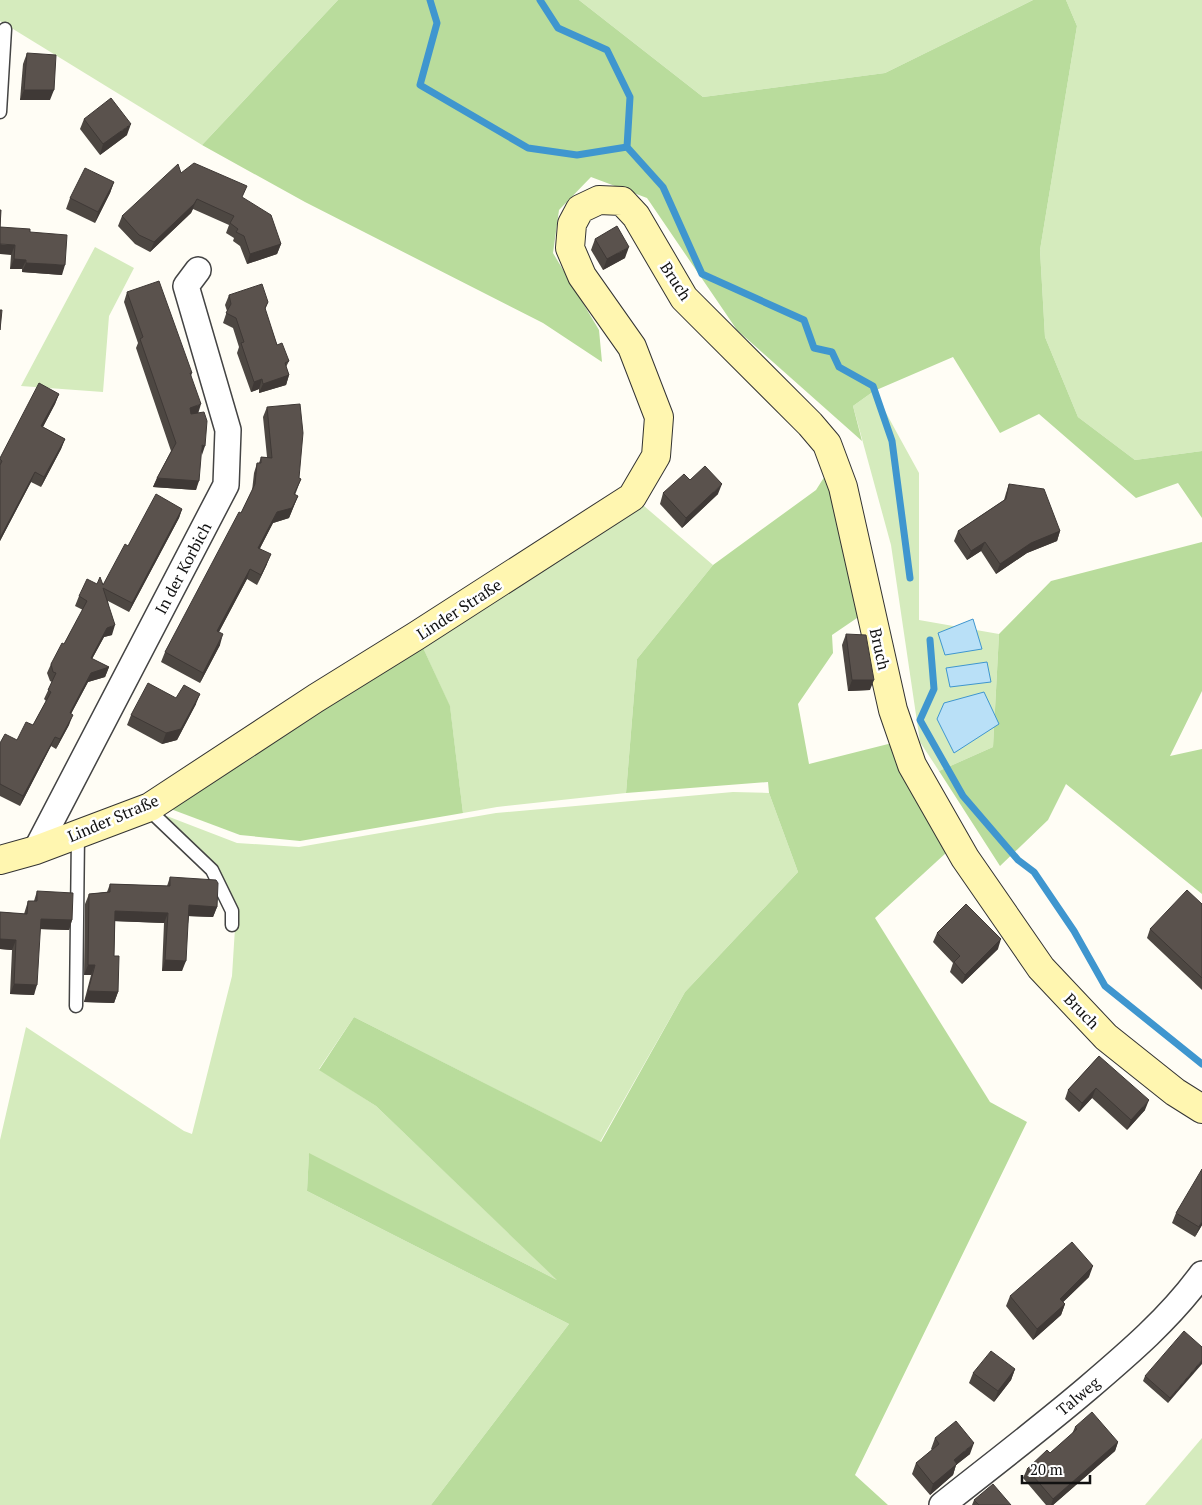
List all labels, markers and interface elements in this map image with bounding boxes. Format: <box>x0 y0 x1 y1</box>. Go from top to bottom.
street label: Bruch <box>655 257 697 305</box>
street label: In der Korbich <box>150 518 217 618</box>
street label: Linder Straße <box>412 573 506 645</box>
street label: Bruch <box>865 626 896 673</box>
street label: Linder Straße <box>64 789 162 847</box>
street label: Bruch <box>1059 988 1105 1034</box>
street label: Talweg <box>1052 1371 1105 1421</box>
scale bar <box>1022 1452 1090 1484</box>
text: 20 m <box>1030 1459 1063 1479</box>

